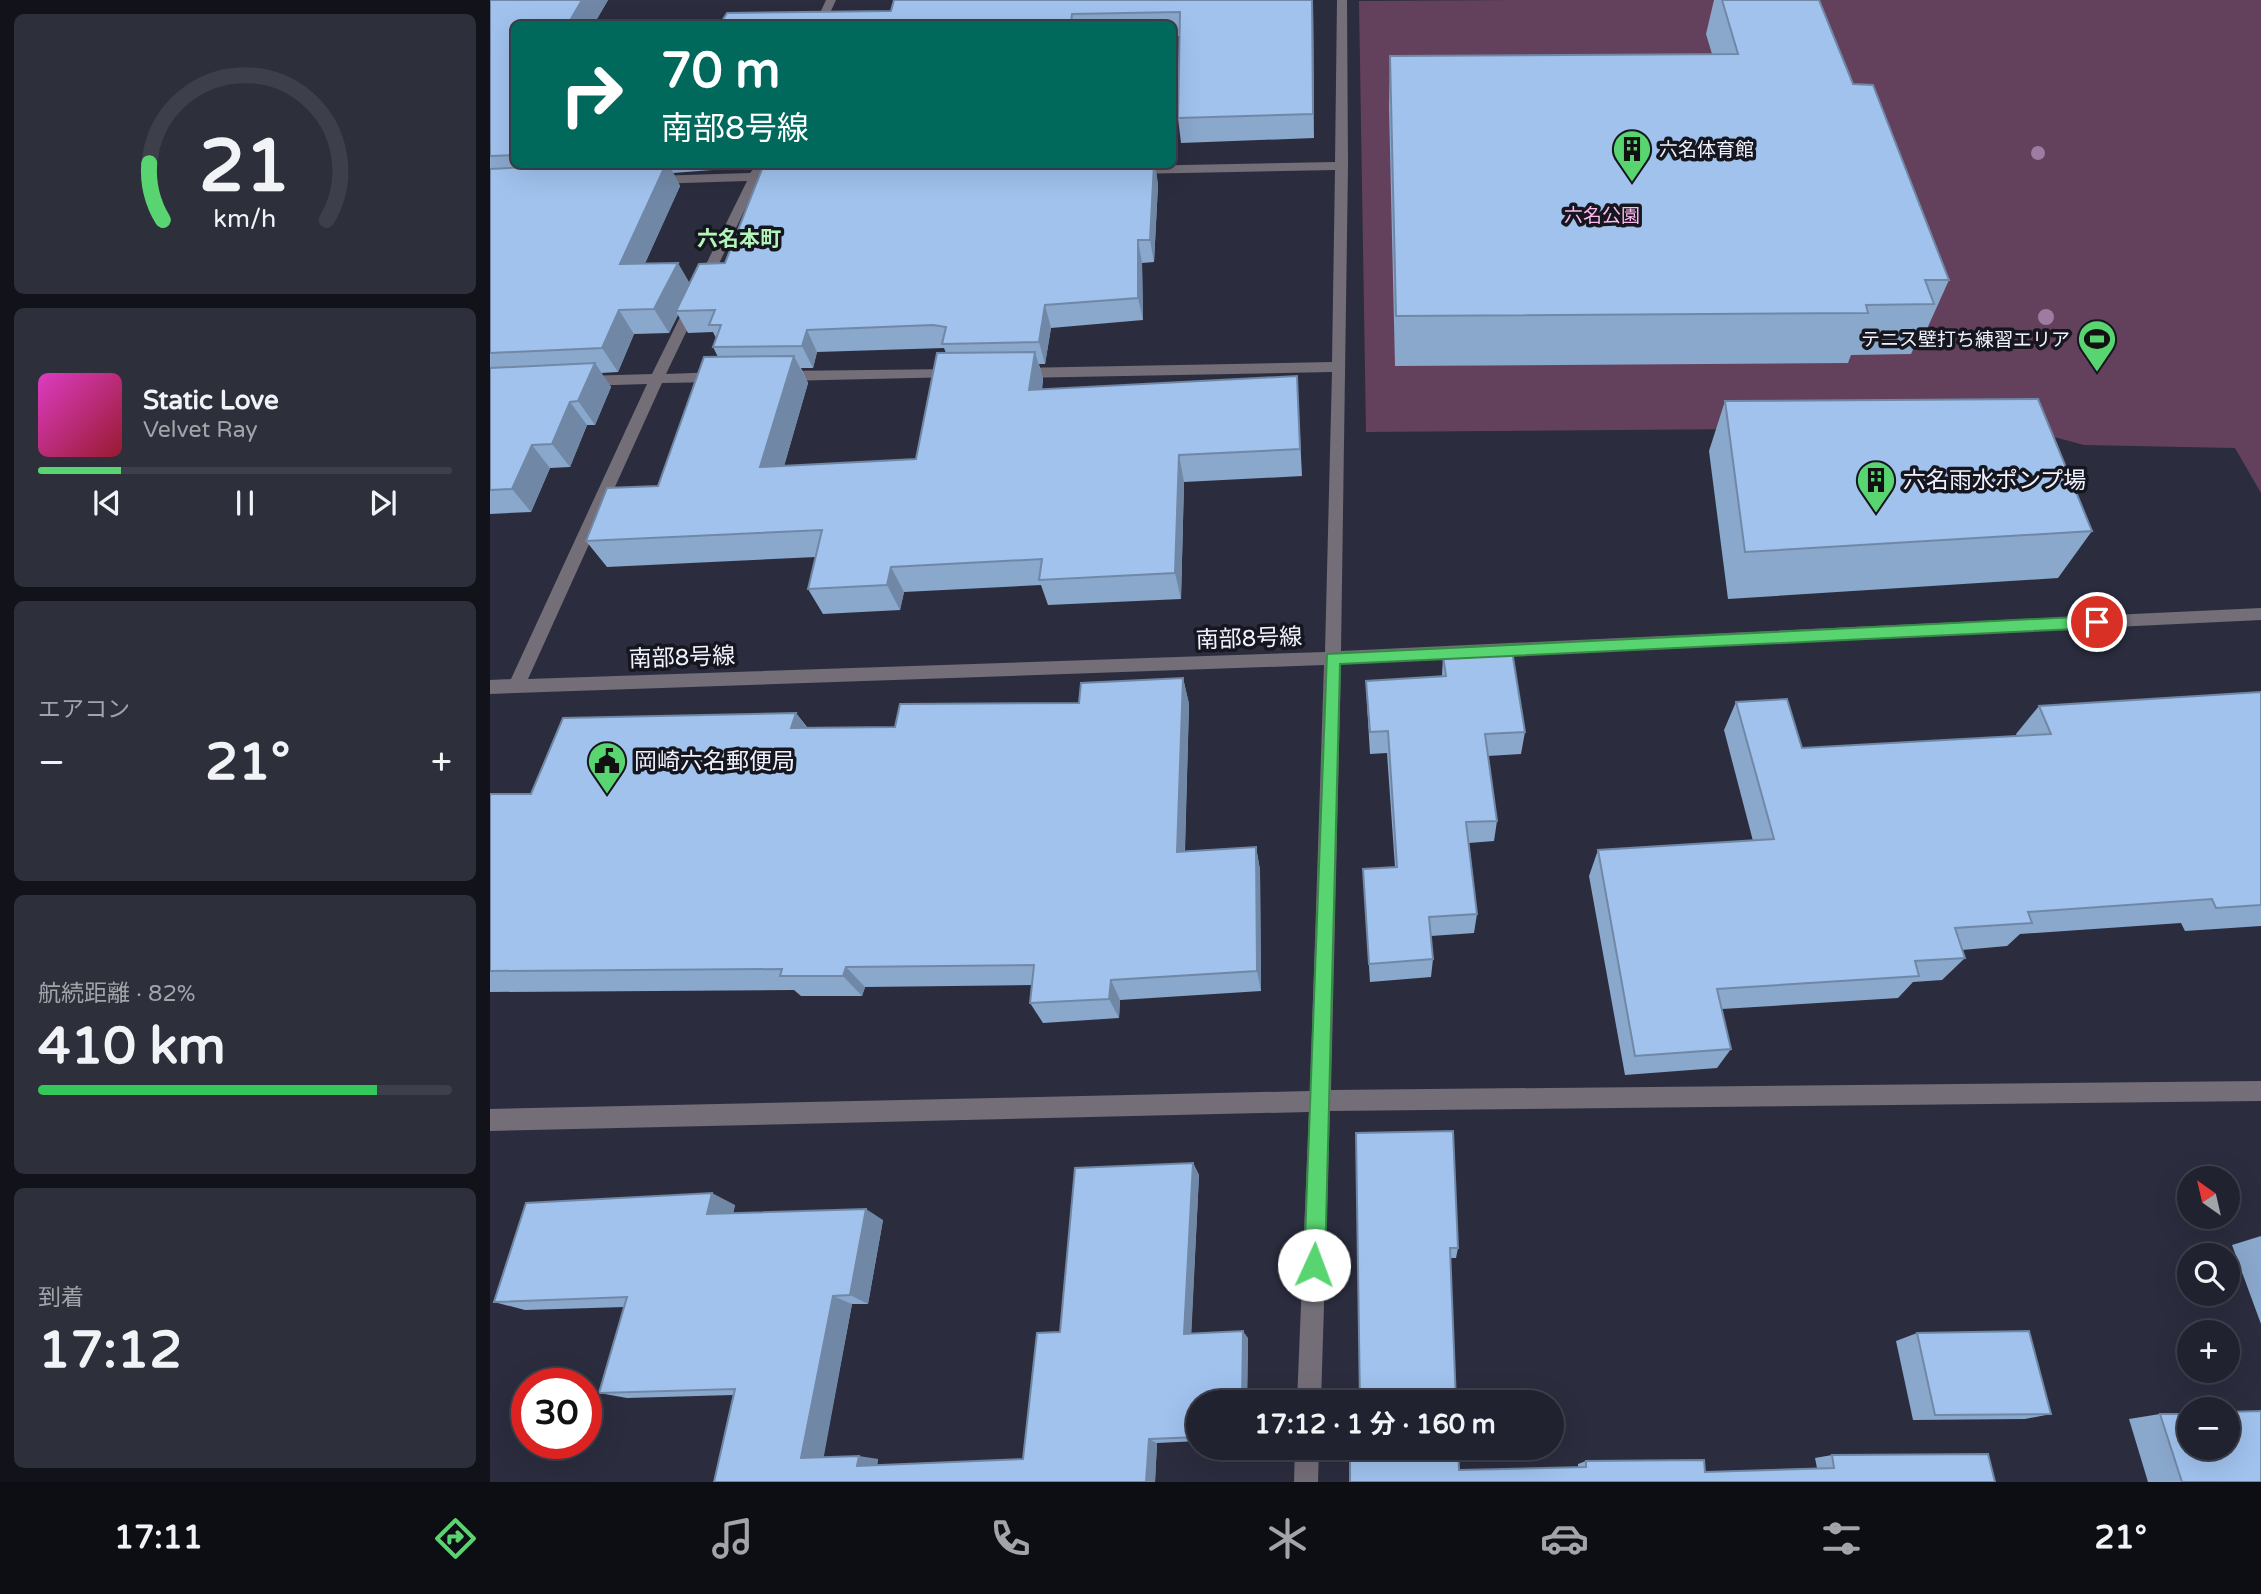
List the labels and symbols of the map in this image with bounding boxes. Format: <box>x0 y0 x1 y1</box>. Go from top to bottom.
building icon: 六名体育館 <box>1611 128 1653 183</box>
place label: 六名体育館 <box>1659 139 1754 161</box>
park label: 六名公園 <box>1564 205 1640 227</box>
district label: 六名本町 <box>697 227 781 252</box>
sports icon: テニス壁打ち練習エリア <box>2076 318 2118 373</box>
place label: テニス壁打ち練習エリア <box>1861 329 2070 351</box>
building icon: 六名雨水ポンプ場 <box>1855 459 1897 514</box>
place label: 六名雨水ポンプ場 <box>1903 467 2086 495</box>
pin <box>2067 592 2127 652</box>
street label: 南部8号線 <box>1195 623 1303 655</box>
street label: 南部8号線 <box>628 642 736 674</box>
public building icon: 岡崎六名郵便局 <box>586 740 628 795</box>
place label: 岡崎六名郵便局 <box>634 748 795 776</box>
north arrow <box>2177 1166 2240 1228</box>
position arrow <box>1277 1228 1351 1302</box>
speed limit sign: 30 <box>511 1368 602 1459</box>

